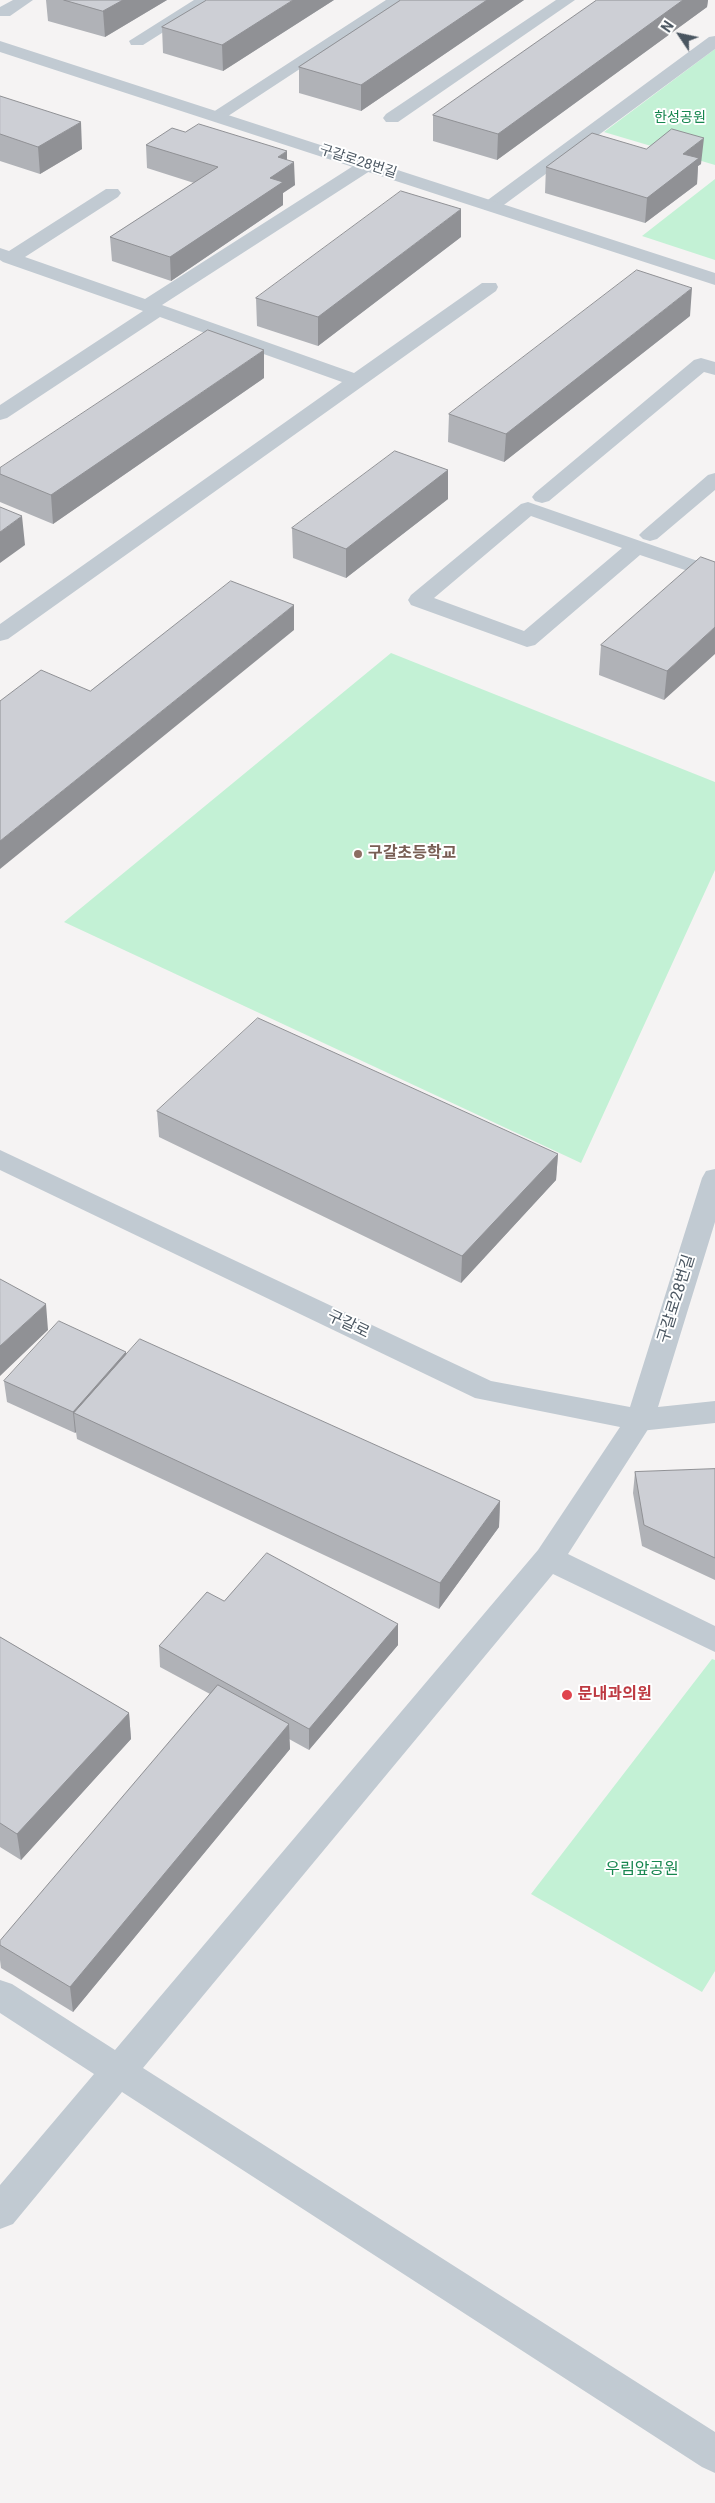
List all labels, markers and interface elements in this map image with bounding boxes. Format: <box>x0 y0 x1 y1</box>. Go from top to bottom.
north arrow <box>655 10 705 60</box>
text: N <box>658 18 677 35</box>
park label: 한성공원 <box>654 110 706 126</box>
street label: 구갈로28번길 <box>317 142 399 182</box>
place label: 구갈초등학교 <box>368 844 456 864</box>
marker: 구갈초등학교 <box>352 848 364 860</box>
street label: 구갈로28번길 <box>654 1252 700 1346</box>
street label: 구갈로 <box>324 1307 372 1343</box>
place label: 문내과의원 <box>578 1685 652 1705</box>
marker: 문내과의원 <box>560 1688 574 1702</box>
park label: 우림앞공원 <box>605 1860 679 1880</box>

